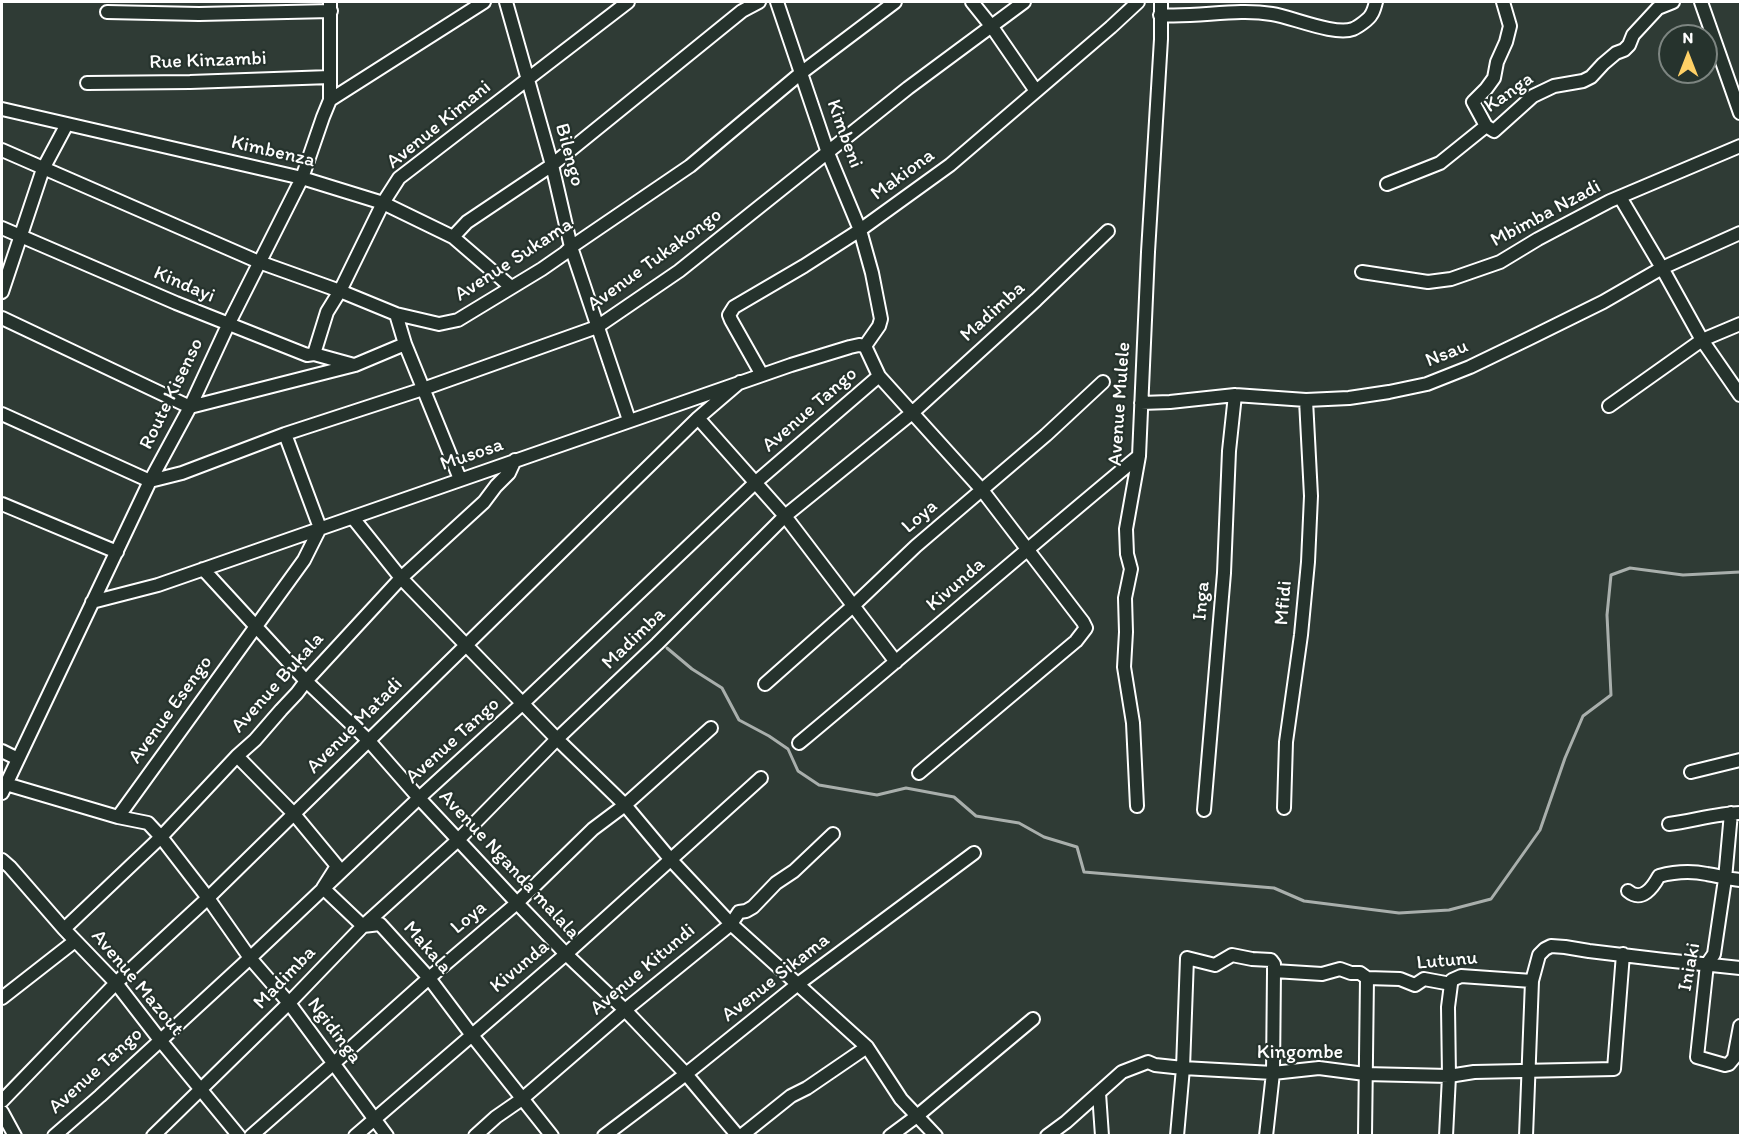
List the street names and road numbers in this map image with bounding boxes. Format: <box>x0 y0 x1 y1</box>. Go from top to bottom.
street label: Rue Kinzambi <box>149 47 267 75</box>
street label: Kanga <box>1480 68 1538 118</box>
street label: Avenue Kimani <box>382 76 496 174</box>
street label: Kimbeni <box>821 97 867 171</box>
street label: Bilengo <box>549 121 589 189</box>
street label: Kimbenza <box>229 131 317 173</box>
street label: Makiona <box>866 144 940 206</box>
street label: Mbimba Nzadi <box>1487 175 1605 253</box>
street label: Avenue Tukakongo <box>583 203 727 317</box>
street label: Avenue Sukama <box>450 213 578 307</box>
street label: Kindayi <box>150 261 218 309</box>
street label: Madimba <box>956 277 1030 347</box>
street label: Route Kisenso <box>135 334 209 454</box>
street label: Nsau <box>1422 335 1472 373</box>
street label: Avenue Mulele <box>1104 341 1136 467</box>
street label: Avenue Tango <box>757 362 863 458</box>
street label: Musosa <box>437 433 507 477</box>
street label: Loya <box>897 495 943 539</box>
street label: Kivunda <box>922 553 990 617</box>
street label: Inga <box>1188 580 1216 622</box>
street label: Mfidi <box>1270 580 1298 626</box>
street label: Madimba <box>597 603 671 675</box>
street label: Avenue Bukala <box>227 628 329 738</box>
street label: Avenue Esengo <box>124 651 218 769</box>
street label: Avenue Matadi <box>302 673 408 779</box>
street label: Avenue Tango <box>401 692 505 790</box>
street label: Avenue Nganda malala <box>433 785 585 945</box>
street label: Loya <box>446 896 492 940</box>
street label: Makala <box>397 917 457 979</box>
street label: Avenue Kitundi <box>585 919 701 1021</box>
street label: Avenue Mazout <box>86 925 188 1041</box>
street label: Avenue Sikama <box>717 929 835 1027</box>
street label: Kivunda <box>485 935 555 999</box>
street label: Madimba <box>249 941 321 1015</box>
street label: Iniaki <box>1674 941 1706 993</box>
street label: Lutunu <box>1415 946 1479 976</box>
street label: Ngidinga <box>301 993 367 1069</box>
street label: Avenue Tango <box>44 1022 148 1120</box>
street label: Kingombe <box>1257 1041 1343 1065</box>

